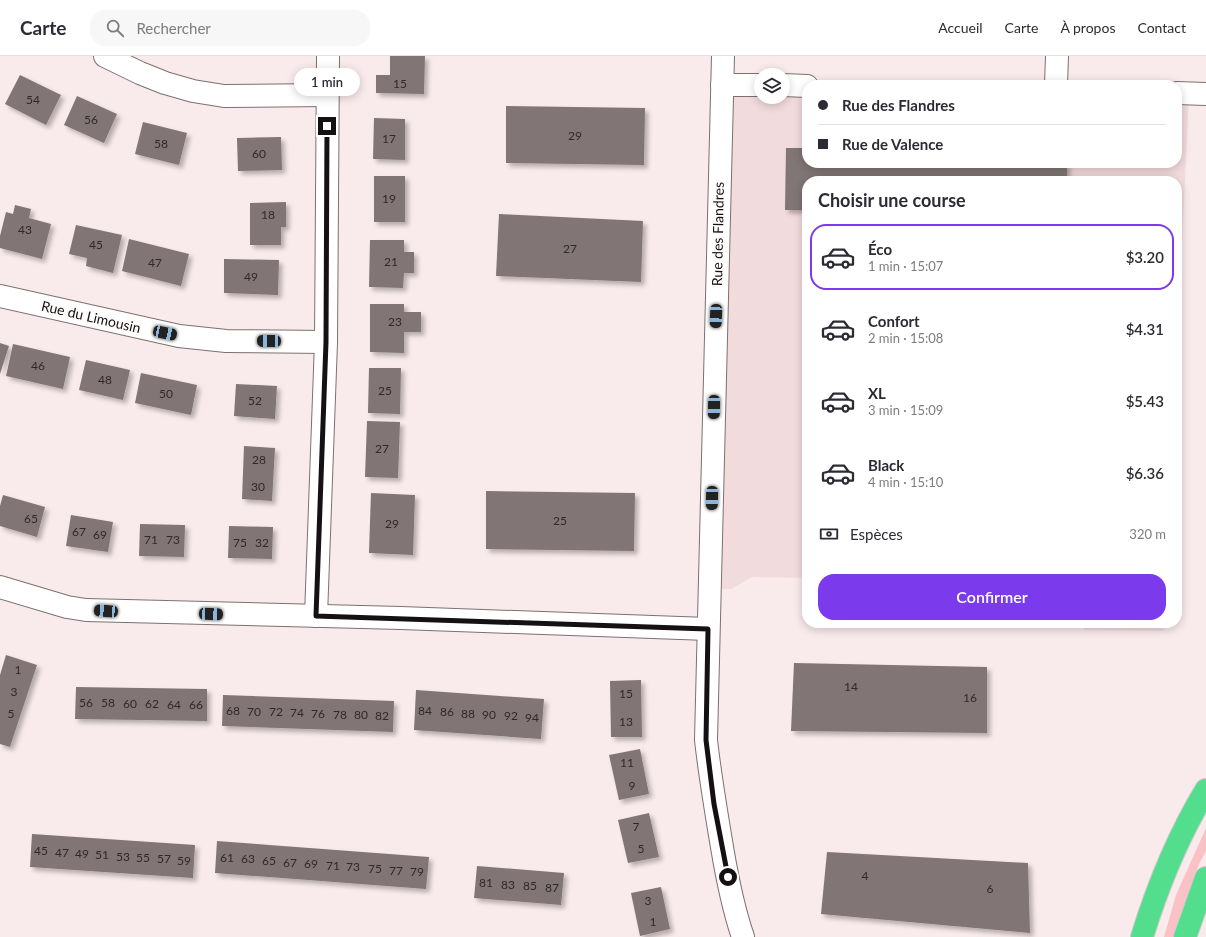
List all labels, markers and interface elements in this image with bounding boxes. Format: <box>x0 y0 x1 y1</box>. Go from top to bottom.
search box <box>90 10 370 46</box>
text: Carte <box>20 16 66 39</box>
icon: search <box>104 17 126 39</box>
text: Rechercher <box>136 19 211 37</box>
text: Accueil <box>938 19 983 36</box>
text: Carte <box>1005 19 1038 36</box>
text: À propos <box>1060 19 1115 36</box>
text: Contact <box>1137 19 1186 36</box>
callout: 1 min <box>294 68 360 96</box>
map controls <box>754 68 790 104</box>
button: layers <box>754 68 790 104</box>
text: 1 min <box>311 74 343 90</box>
house number: 15 <box>393 76 407 91</box>
house number: 54 <box>26 92 40 107</box>
text: Rue des Flandres <box>842 96 955 114</box>
house number: 56 <box>84 112 98 127</box>
route end <box>318 117 336 135</box>
house number: 29 <box>568 128 582 143</box>
house number: 17 <box>382 131 396 146</box>
text: Rue de Valence <box>842 135 943 153</box>
house number: 58 <box>154 136 168 151</box>
house number: 60 <box>252 146 266 161</box>
street label: Rue des Flandres <box>708 182 727 286</box>
text: Choisir une course <box>818 189 966 211</box>
house number: 19 <box>382 191 396 206</box>
house number: 18 <box>261 207 275 222</box>
house number: 43 <box>18 222 32 237</box>
house number: 45 <box>89 237 103 252</box>
icon: car <box>820 239 856 275</box>
text: Éco <box>868 240 892 258</box>
house number: 27 <box>563 241 577 256</box>
text: $3.20 <box>1126 248 1164 266</box>
house number: 21 <box>384 254 398 269</box>
house number: 47 <box>148 255 162 270</box>
text: 1 min · 15:07 <box>868 258 943 274</box>
house number: 49 <box>244 269 258 284</box>
street label: Rue du Limousin <box>40 297 142 336</box>
car <box>710 304 722 328</box>
icon: car <box>820 311 856 347</box>
text: Confort <box>868 312 920 330</box>
house number: 23 <box>388 314 402 329</box>
text: $4.31 <box>1126 320 1164 338</box>
car <box>152 325 178 341</box>
text: 2 min · 15:08 <box>868 330 943 346</box>
car <box>257 335 281 347</box>
house number: 46 <box>31 358 45 373</box>
house number: 48 <box>98 372 112 387</box>
house number: 25 <box>378 383 392 398</box>
icon: car <box>820 383 856 419</box>
text: XL <box>868 384 886 402</box>
house number: 50 <box>159 386 173 401</box>
text: $5.43 <box>1126 392 1164 410</box>
house number: 52 <box>248 393 262 408</box>
car <box>708 395 720 419</box>
text: 3 min · 15:09 <box>868 402 943 418</box>
house number: 27 <box>375 441 389 456</box>
house number: 28 <box>252 452 266 467</box>
icon: car <box>820 455 856 491</box>
text: Black <box>868 456 904 474</box>
text: $6.36 <box>1126 464 1164 482</box>
text: 4 min · 15:10 <box>868 474 943 490</box>
house number: 30 <box>251 479 265 494</box>
car <box>706 486 718 510</box>
house number: 65 <box>24 511 38 526</box>
house number: 25 <box>553 513 567 528</box>
house number: 29 <box>385 516 399 531</box>
icon: cash <box>818 523 840 545</box>
house number: 67 <box>72 524 86 539</box>
text: Espèces <box>850 525 903 543</box>
text: 320 m <box>1129 526 1166 542</box>
house number: 69 <box>93 527 107 542</box>
house number: 71 <box>144 532 158 547</box>
house number: 73 <box>166 532 180 547</box>
house number: 75 <box>233 535 247 550</box>
house number: 32 <box>255 535 269 550</box>
button: Confirmer <box>818 574 1166 620</box>
car <box>94 604 118 618</box>
car <box>199 608 223 620</box>
house number: 1 <box>15 662 22 677</box>
house number: 14 <box>844 679 858 694</box>
house number: 3 <box>11 684 18 699</box>
house number: 15 <box>619 686 633 701</box>
house number: 16 <box>963 690 977 705</box>
house number: 56 <box>79 695 93 710</box>
house number: 58 <box>101 695 115 710</box>
house number: 60 <box>123 696 137 711</box>
house number: 62 <box>145 696 159 711</box>
house number: 64 <box>167 697 181 712</box>
house number: 66 <box>189 697 203 712</box>
house number: 68 <box>226 703 240 718</box>
house number: 84 <box>418 703 432 718</box>
house number: 70 <box>247 704 261 719</box>
house number: 72 <box>269 704 283 719</box>
house number: 86 <box>440 704 454 719</box>
house number: 74 <box>290 705 304 720</box>
house number: 5 <box>8 706 15 721</box>
house number: 76 <box>311 706 325 721</box>
house number: 88 <box>461 706 475 721</box>
house number: 78 <box>333 707 347 722</box>
house number: 80 <box>354 707 368 722</box>
house number: 90 <box>482 707 496 722</box>
house number: 82 <box>375 708 389 723</box>
house number: 92 <box>504 708 518 723</box>
house number: 94 <box>525 710 539 725</box>
house number: 13 <box>619 714 633 729</box>
house number: 11 <box>620 755 634 770</box>
house number: 9 <box>629 778 636 793</box>
house number: 7 <box>633 819 640 834</box>
house number: 5 <box>638 841 645 856</box>
house number: 45 <box>34 843 48 858</box>
house number: 47 <box>55 845 69 860</box>
house number: 49 <box>75 846 89 861</box>
house number: 51 <box>95 847 109 862</box>
house number: 53 <box>116 849 130 864</box>
house number: 55 <box>136 850 150 865</box>
house number: 61 <box>220 850 234 865</box>
house number: 57 <box>157 851 171 866</box>
house number: 63 <box>241 851 255 866</box>
house number: 59 <box>177 853 191 868</box>
house number: 65 <box>262 853 276 868</box>
house number: 67 <box>283 855 297 870</box>
house number: 69 <box>304 856 318 871</box>
house number: 71 <box>326 858 340 873</box>
house number: 73 <box>346 859 360 874</box>
house number: 75 <box>368 861 382 876</box>
house number: 77 <box>389 863 403 878</box>
house number: 79 <box>410 864 424 879</box>
route start <box>719 868 737 886</box>
house number: 4 <box>862 868 869 883</box>
house number: 81 <box>479 875 493 890</box>
house number: 83 <box>501 877 515 892</box>
house number: 85 <box>523 878 537 893</box>
house number: 87 <box>545 880 559 895</box>
house number: 6 <box>987 881 994 896</box>
house number: 3 <box>645 893 652 908</box>
house number: 1 <box>650 914 657 929</box>

